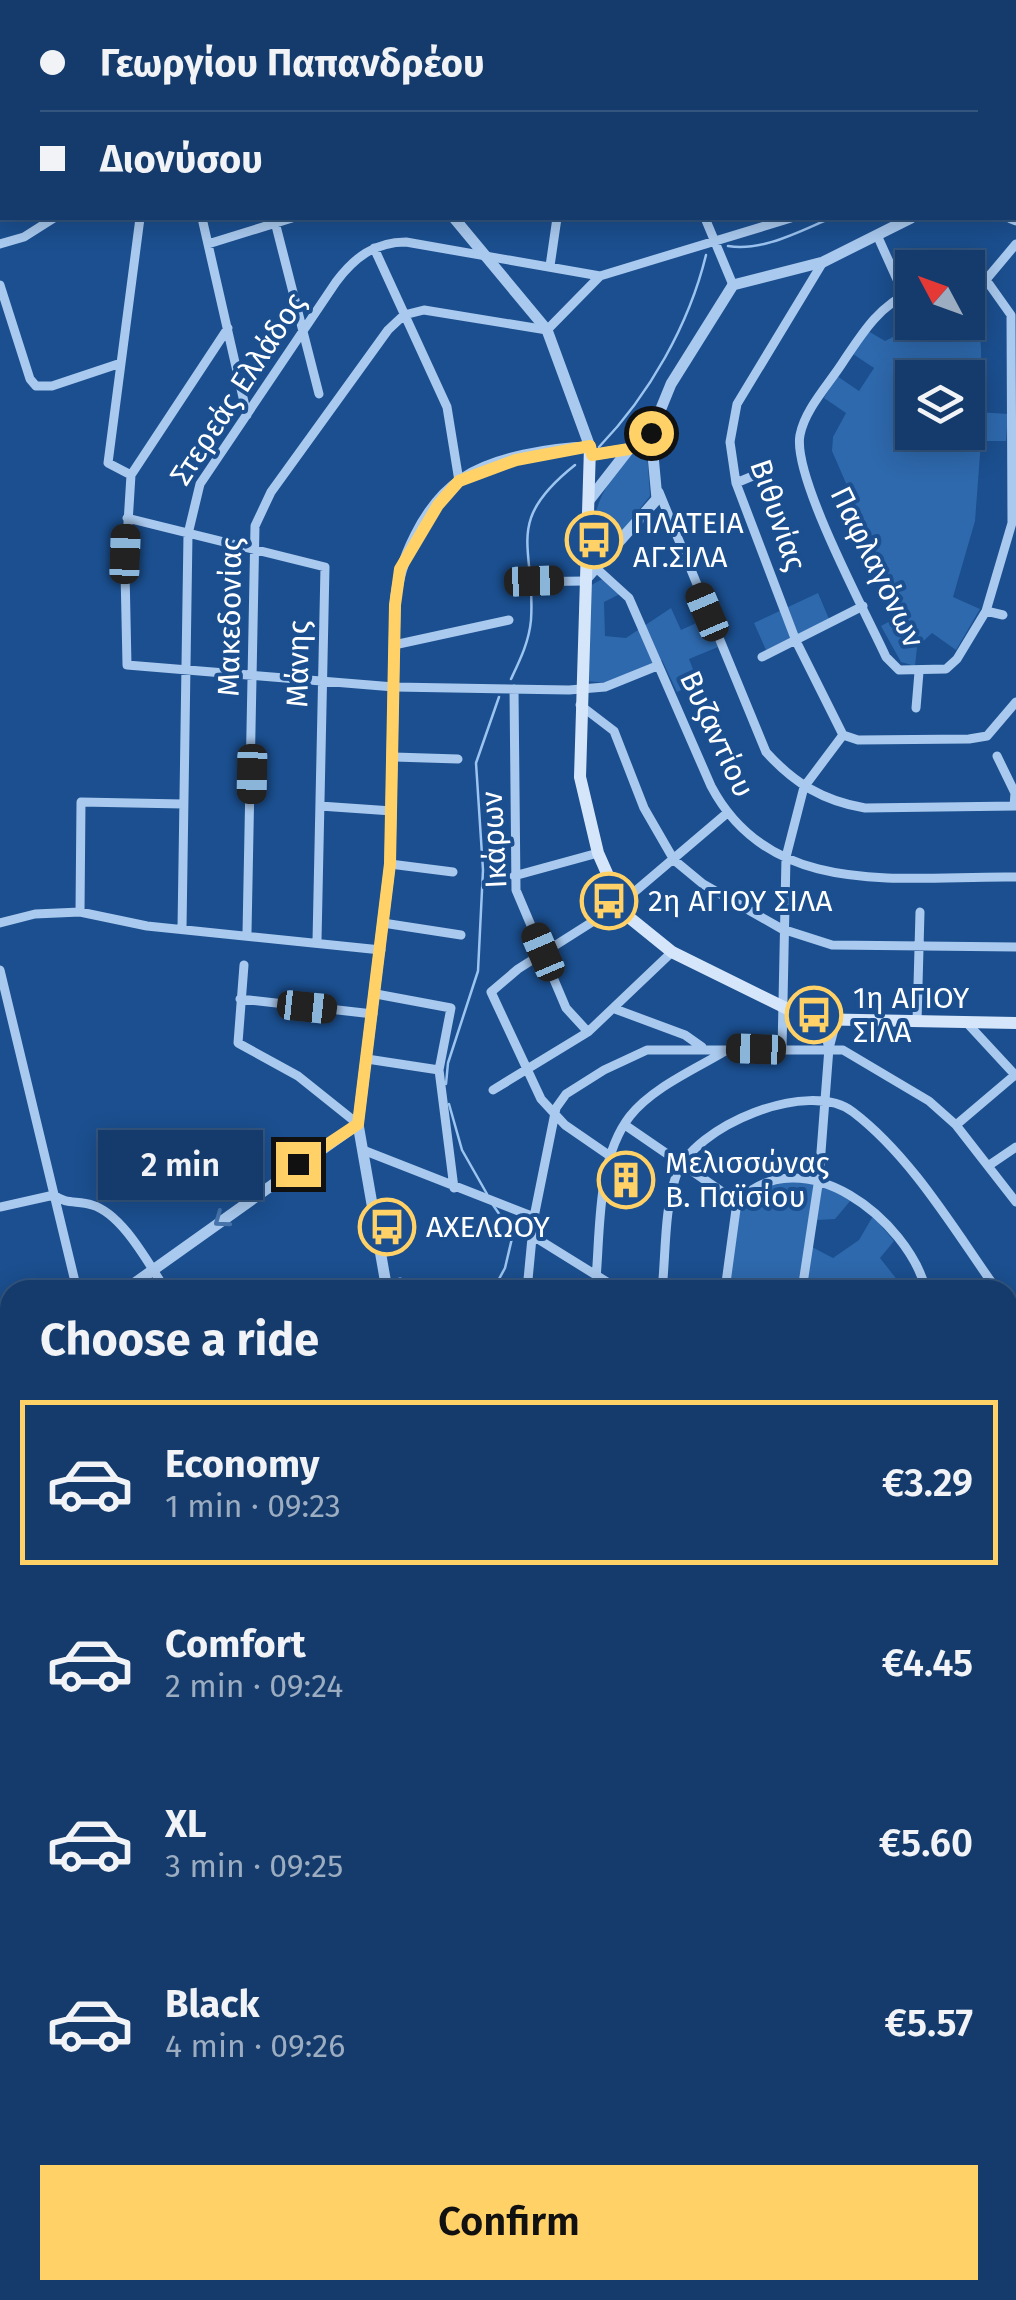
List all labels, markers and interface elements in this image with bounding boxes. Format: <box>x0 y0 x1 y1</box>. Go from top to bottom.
text: Γεωργίου Παπανδρέου <box>100 40 484 86</box>
text: Διονύσου <box>100 136 263 182</box>
north arrow <box>895 250 985 340</box>
map controls <box>895 250 985 450</box>
street label: Στερεάς Ελλάδος <box>163 286 313 492</box>
button: layers <box>895 360 985 450</box>
route start <box>629 411 674 456</box>
street label: Βιθυνίας <box>742 455 814 575</box>
street label: Παφλαγόνων <box>822 480 932 654</box>
place label: ΠΛΑΤΕΙΑ ΑΓ.ΣΙΛΑ <box>633 505 745 575</box>
bus stop icon: ΠΛΑΤΕΙΑ ΑΓ.ΣΙΛΑ <box>564 510 624 570</box>
car <box>109 523 141 585</box>
street label: Μακεδονίας <box>211 537 249 697</box>
car <box>503 565 565 597</box>
car <box>681 579 733 645</box>
street label: Μάνης <box>279 620 317 708</box>
street label: Βυζαντίου <box>672 665 762 803</box>
car <box>236 744 268 804</box>
street label: Ικάρων <box>473 790 515 890</box>
bus stop icon: 2η ΑΓΙΟΥ ΣΙΛΑ <box>579 871 639 931</box>
place label: 2η ΑΓΙΟΥ ΣΙΛΑ <box>648 883 833 919</box>
car <box>517 919 569 985</box>
place label: 1η ΑΓΙΟΥ ΣΙΛΑ <box>853 980 970 1050</box>
bus stop icon: 1η ΑΓΙΟΥ ΣΙΛΑ <box>784 985 844 1045</box>
car <box>276 989 338 1025</box>
car <box>725 1033 787 1065</box>
callout: 2 min <box>98 1129 263 1199</box>
route end <box>276 1142 321 1187</box>
place label: Μελισσώνας B. Παϊσίου <box>665 1145 830 1215</box>
text: 2 min <box>141 1146 220 1184</box>
building icon: Μελισσώνας B. Παϊσίου <box>596 1150 656 1210</box>
bus stop icon: ΑΧΕΛΩΟΥ <box>357 1197 417 1257</box>
one-way arrow <box>214 1208 232 1226</box>
place label: ΑΧΕΛΩΟΥ <box>426 1209 550 1245</box>
text: Choose a ride <box>40 1313 319 1367</box>
icon: car <box>45 1438 135 1528</box>
text: Economy <box>165 1441 320 1487</box>
text: €3.29 <box>882 1460 973 1506</box>
text: 1 min · 09:23 <box>165 1487 341 1525</box>
icon: car <box>45 1618 135 1708</box>
text: Comfort <box>165 1621 306 1667</box>
text: €4.45 <box>882 1640 973 1686</box>
text: 2 min · 09:24 <box>165 1667 343 1705</box>
icon: car <box>45 1798 135 1888</box>
text: XL <box>165 1801 207 1847</box>
text: €5.60 <box>879 1820 973 1866</box>
text: 3 min · 09:25 <box>165 1847 343 1885</box>
icon: car <box>45 1978 135 2068</box>
text: Black <box>165 1981 260 2027</box>
text: €5.57 <box>885 2000 973 2046</box>
text: 4 min · 09:26 <box>165 2027 345 2065</box>
button: Confirm <box>40 2165 978 2280</box>

